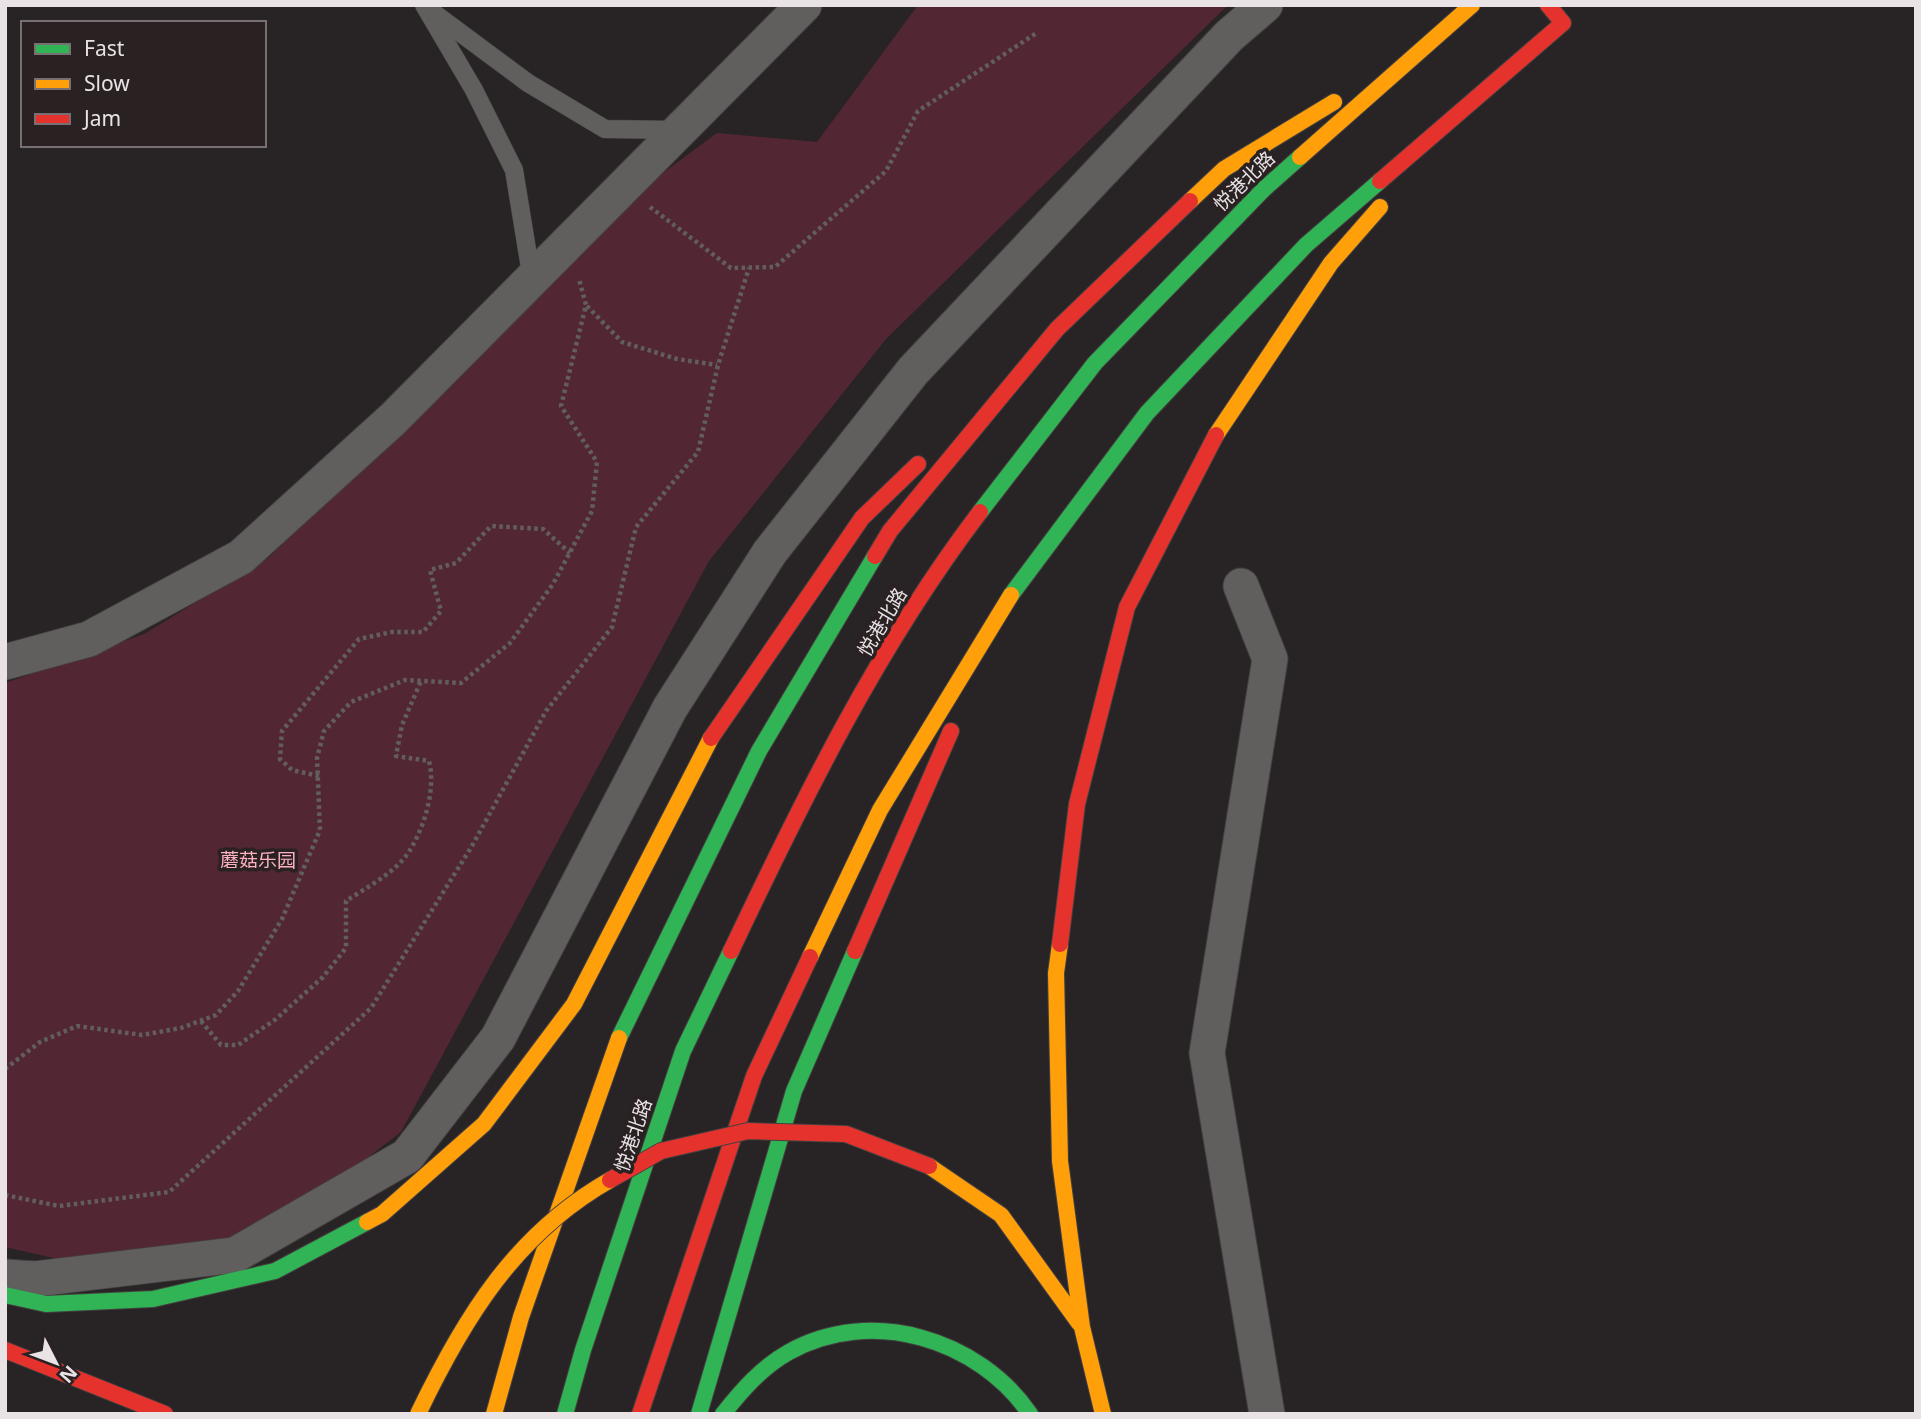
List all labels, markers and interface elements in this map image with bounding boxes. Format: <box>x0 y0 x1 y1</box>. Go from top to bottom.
legend <box>21 21 266 147</box>
text: Fast <box>84 34 125 62</box>
text: Slow <box>84 69 130 97</box>
text: Jam <box>82 104 121 132</box>
street label: 悦港北路 <box>1208 145 1280 217</box>
street label: 悦港北路 <box>851 583 913 661</box>
park label: 蘑菇乐园 <box>220 847 296 873</box>
street label: 悦港北路 <box>608 1095 658 1175</box>
north arrow <box>21 1328 91 1398</box>
text: N <box>54 1360 83 1389</box>

